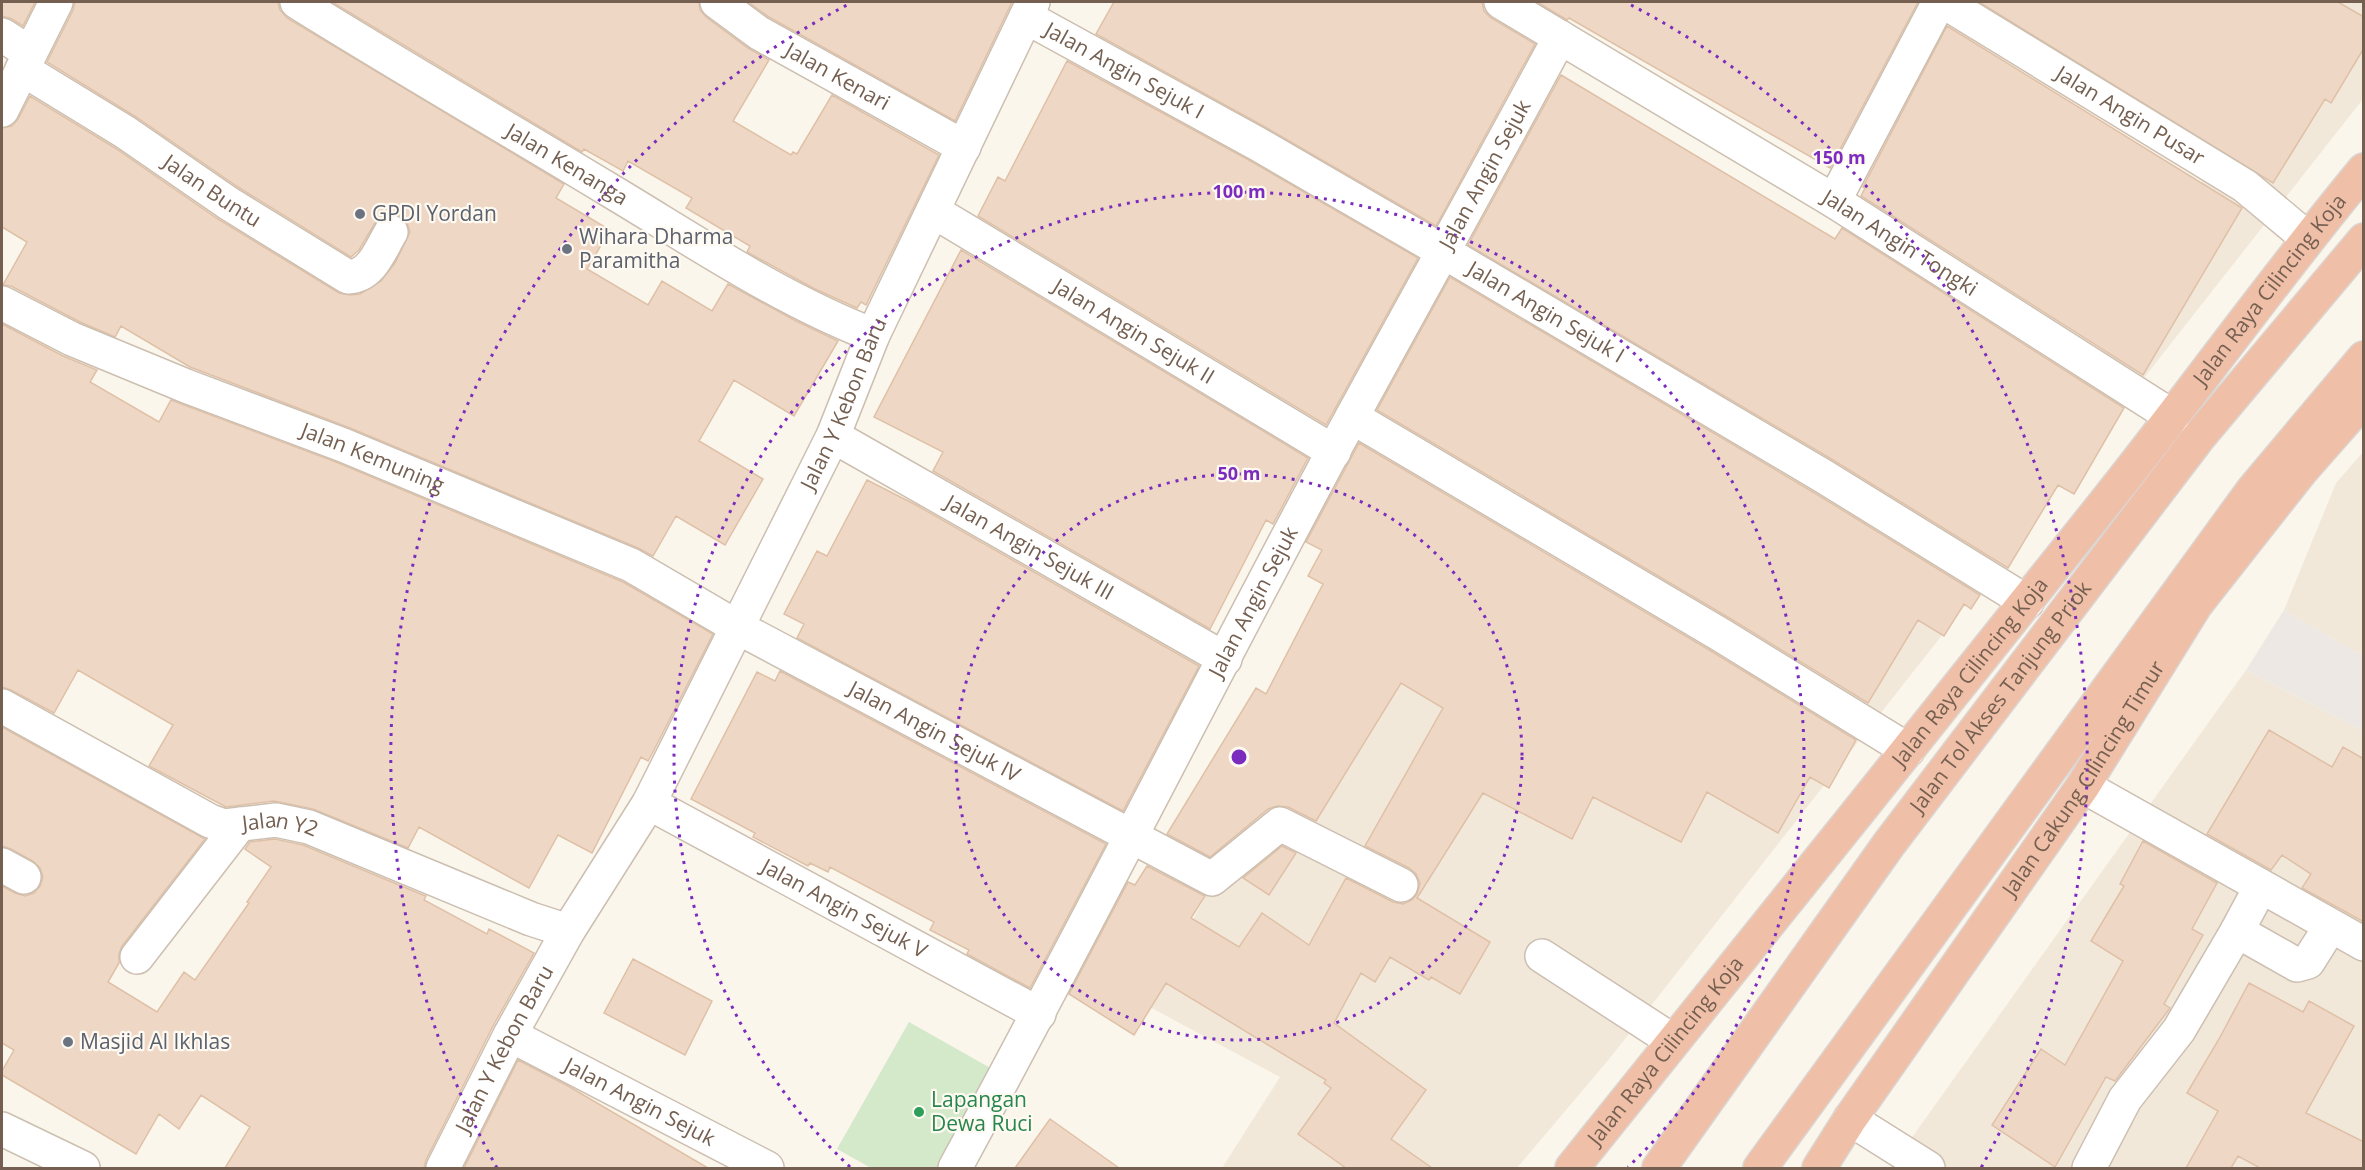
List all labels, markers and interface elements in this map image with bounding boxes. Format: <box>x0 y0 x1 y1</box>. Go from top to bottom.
street label: Jalan Angin Sejuk I <box>1038 14 1209 125</box>
street label: Jalan Kenari <box>779 34 895 116</box>
street label: Jalan Angin Pusar <box>2049 58 2211 171</box>
street label: Jalan Angin Sejuk <box>1431 94 1537 256</box>
street label: Jalan Kenanga <box>499 115 634 211</box>
text: 150 m <box>1812 145 1866 169</box>
street label: Jalan Buntu <box>156 146 267 233</box>
text: 100 m <box>1212 179 1266 203</box>
street label: Jalan Angin Tongki <box>1816 181 1983 302</box>
street label: Jalan Raya Cilincing Koja <box>2185 187 2352 392</box>
place label: GPDI Yordan <box>372 199 497 227</box>
marker: GPDI Yordan <box>353 207 367 221</box>
place label: Wihara Dharma Paramitha <box>579 222 733 274</box>
marker: Wihara Dharma Paramitha <box>560 242 574 256</box>
street label: Jalan Angin Sejuk I <box>1461 253 1630 369</box>
street label: Jalan Angin Sejuk II <box>1046 270 1220 390</box>
street label: Jalan Y Kebon Baru <box>792 312 892 496</box>
street label: Jalan Kemuning <box>296 415 449 499</box>
text: 50 m <box>1218 461 1260 485</box>
street label: Jalan Angin Sejuk III <box>939 487 1119 606</box>
street label: Jalan Angin Sejuk <box>1201 521 1304 683</box>
street label: Jalan Raya Cilincing Koja <box>1884 571 2054 773</box>
street label: Jalan Tol Akses Tanjung Priok <box>1902 575 2097 819</box>
street label: Jalan Cakung Cilincing Timur <box>1994 655 2171 903</box>
street label: Jalan Angin Sejuk IV <box>842 673 1026 788</box>
centre of rings <box>1229 747 1249 767</box>
street label: Jalan Y2 <box>238 805 323 842</box>
street label: Jalan Angin Sejuk V <box>755 851 933 964</box>
street label: Jalan Raya Cilincing Koja <box>1579 950 1749 1152</box>
street label: Jalan Y Kebon Baru <box>447 960 559 1139</box>
place label: Masjid Al Ikhlas <box>80 1027 230 1055</box>
marker: Masjid Al Ikhlas <box>61 1035 75 1049</box>
street label: Jalan Angin Sejuk <box>558 1050 720 1152</box>
place label: Lapangan Dewa Ruci <box>931 1085 1033 1137</box>
marker: Lapangan Dewa Ruci <box>912 1105 926 1119</box>

